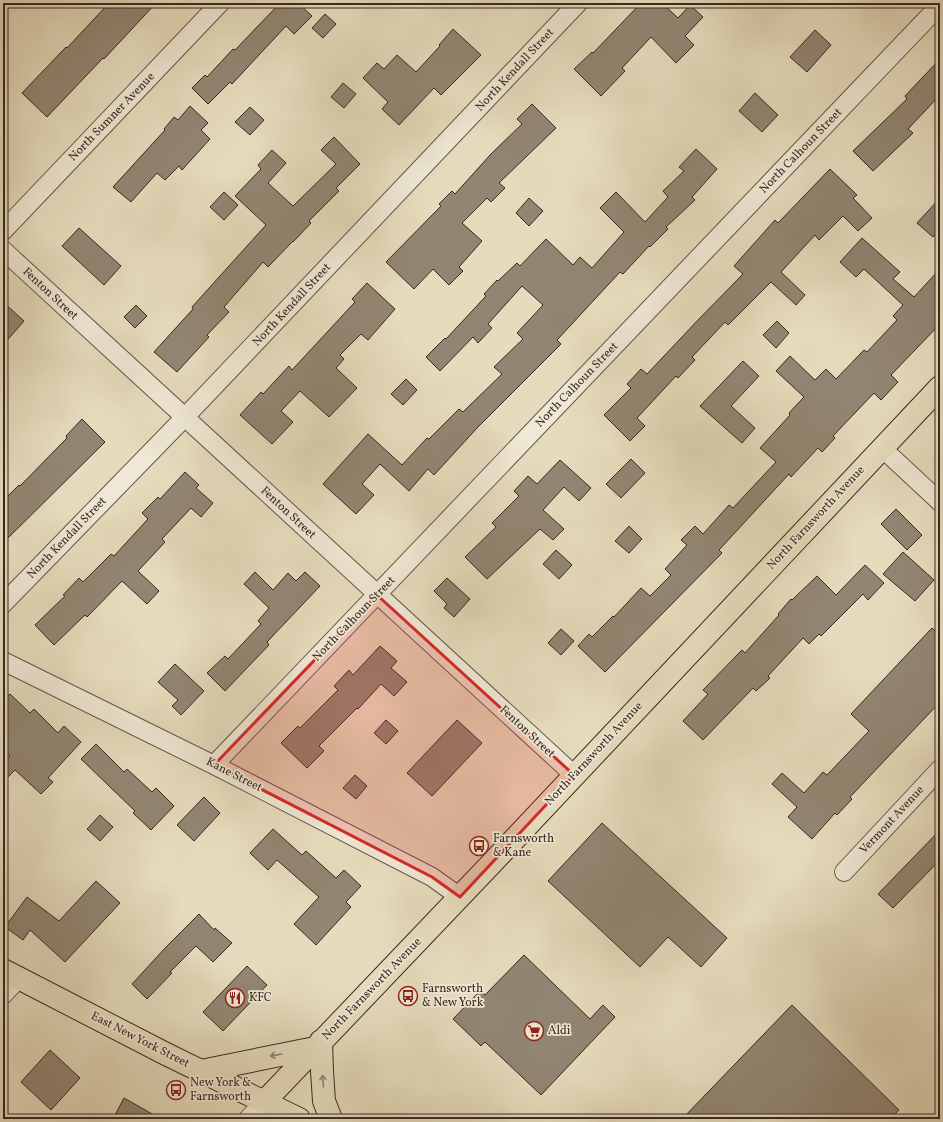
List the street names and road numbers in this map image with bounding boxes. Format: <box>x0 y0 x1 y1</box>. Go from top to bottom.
street label: North Kendall Street <box>472 25 558 115</box>
street label: North Sumner Avenue <box>65 69 159 165</box>
street label: North Calhoun Street <box>756 105 846 197</box>
street label: North Kendall Street <box>249 260 335 350</box>
street label: Fenton Street <box>19 264 81 324</box>
street label: North Calhoun Street <box>532 339 622 431</box>
street label: North Farnsworth Avenue <box>763 462 869 574</box>
street label: Fenton Street <box>257 483 319 543</box>
street label: North Kendall Street <box>24 493 110 583</box>
street label: North Calhoun Street <box>309 573 399 665</box>
street label: North Farnsworth Avenue <box>541 698 647 810</box>
street label: Fenton Street <box>496 702 558 762</box>
street label: Kane Street <box>203 754 265 796</box>
street label: Vermont Avenue <box>856 782 928 858</box>
street label: North Farnsworth Avenue <box>319 934 426 1044</box>
street label: East New York Street <box>88 1008 192 1072</box>

